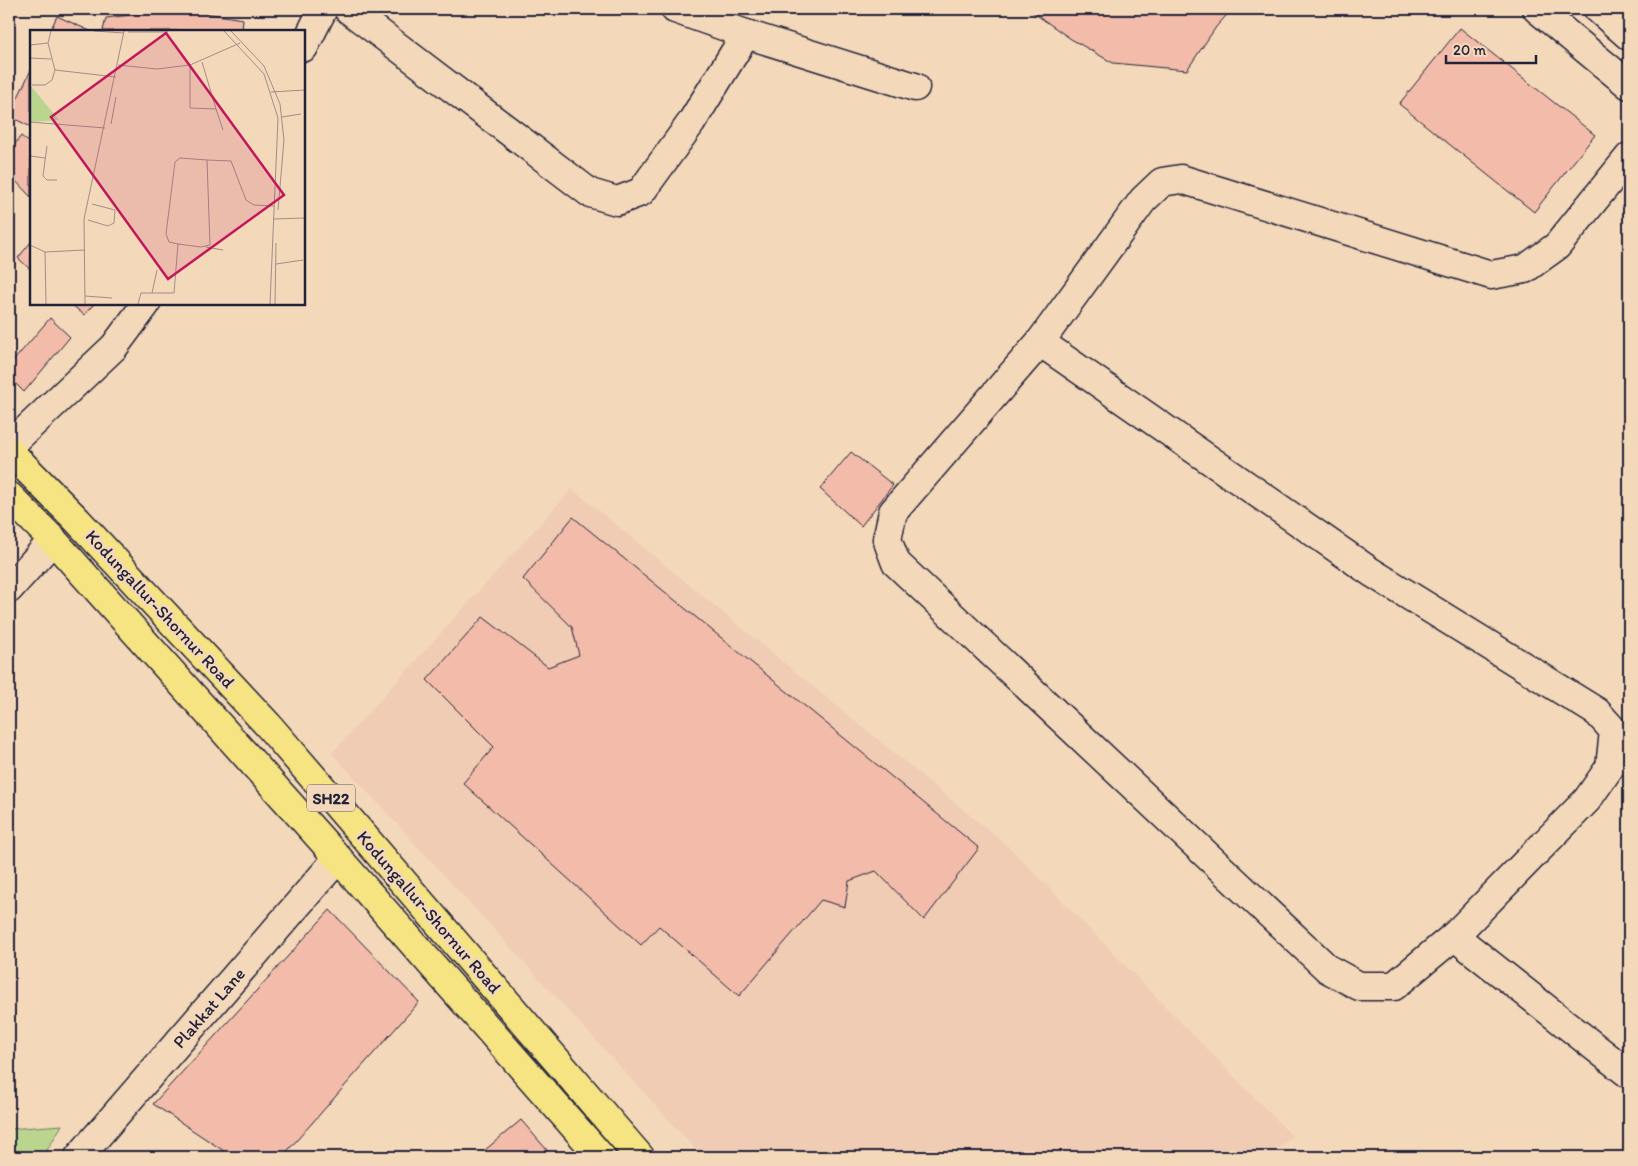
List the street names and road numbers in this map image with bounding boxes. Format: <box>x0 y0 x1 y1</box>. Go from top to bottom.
street label: Kodungallur-Shornur Road <box>81 525 239 693</box>
road number: SH22 <box>307 784 355 811</box>
street label: Kodungallur-Shornur Road <box>352 826 506 998</box>
street label: Plakkat Lane <box>168 963 250 1053</box>

